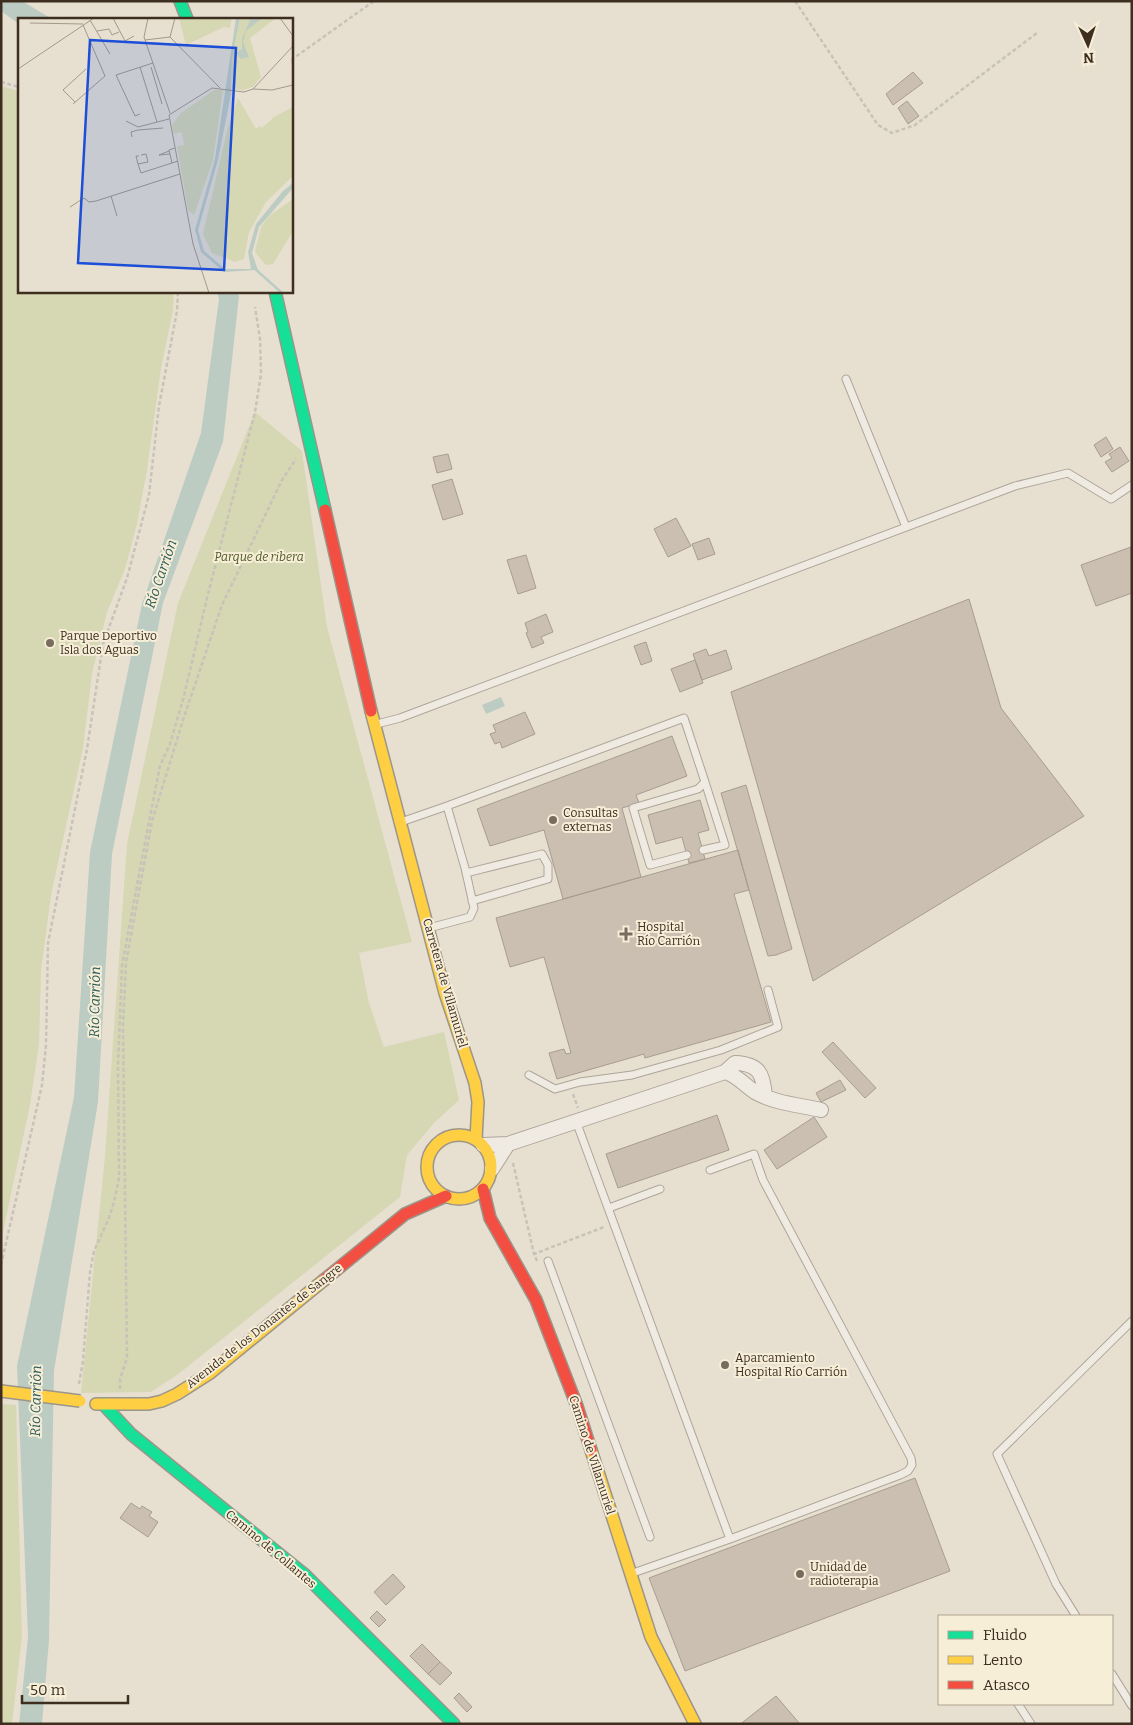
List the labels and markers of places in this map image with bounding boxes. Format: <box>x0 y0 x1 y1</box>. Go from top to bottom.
place label: Parque Deportivo Isla dos Aguas <box>60 629 157 657</box>
marker: Parque Deportivo Isla dos Aguas <box>44 637 56 649</box>
place label: Consultas externas <box>563 806 618 834</box>
marker: Consultas externas <box>547 814 559 826</box>
place label: Hospital Río Carrión <box>637 920 700 948</box>
marker: Hospital Río Carrión <box>619 927 633 941</box>
place label: Aparcamiento Hospital Río Carrión <box>735 1351 848 1379</box>
marker: Aparcamiento Hospital Río Carrión <box>719 1359 731 1371</box>
place label: Unidad de radioterapia <box>810 1560 879 1588</box>
marker: Unidad de radioterapia <box>794 1568 806 1580</box>

